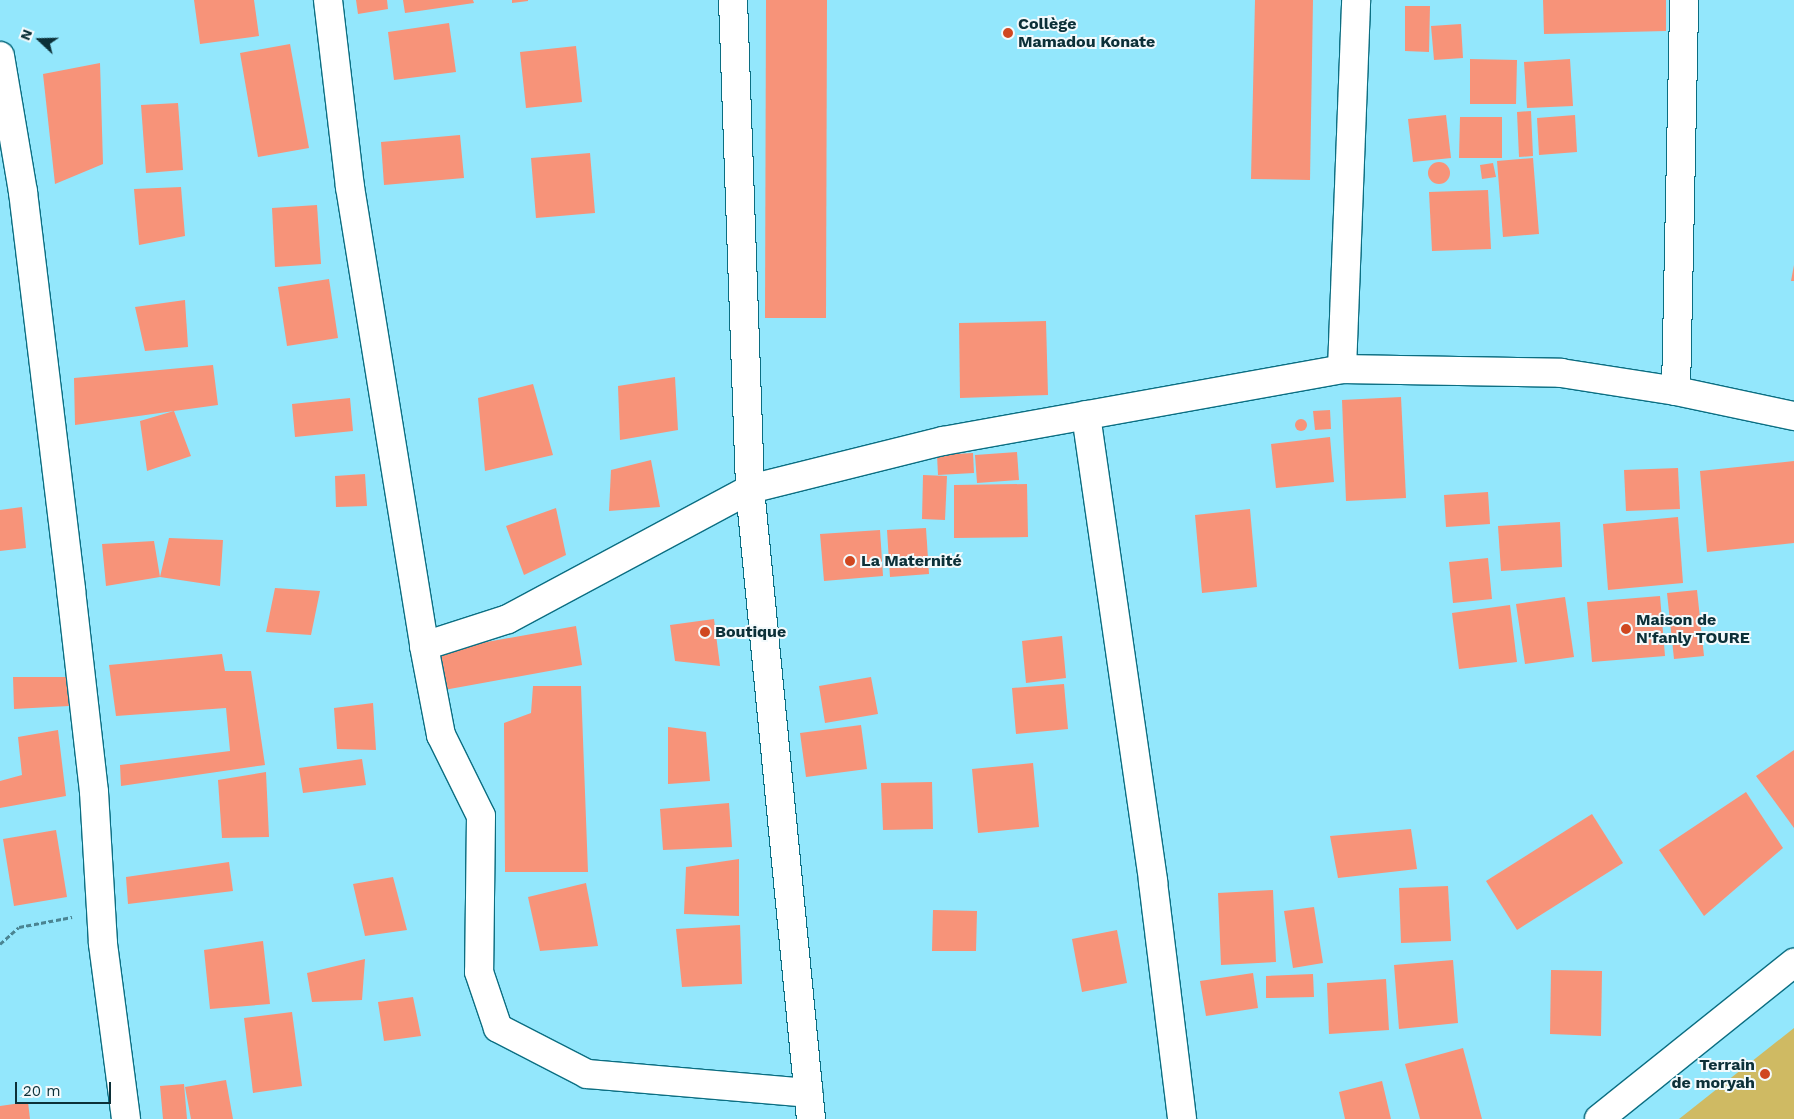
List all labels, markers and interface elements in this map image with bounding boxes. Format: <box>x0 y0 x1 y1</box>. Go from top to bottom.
place label: Collège Mamadou Konate <box>1018 14 1155 52</box>
north arrow <box>15 15 65 65</box>
text: N <box>17 27 35 42</box>
marker: Collège Mamadou Konate <box>1002 27 1014 39</box>
place label: La Maternité <box>861 551 962 571</box>
marker: La Maternité <box>843 554 857 568</box>
place label: Maison de N'fanly TOURE <box>1636 610 1750 648</box>
place label: Boutique <box>715 622 786 642</box>
marker: Maison de N'fanly TOURE <box>1620 623 1632 635</box>
marker: Boutique <box>699 626 711 638</box>
place label: Terrain de moryah <box>1672 1055 1755 1093</box>
marker: Terrain de moryah <box>1759 1068 1771 1080</box>
scale bar <box>18 1072 114 1104</box>
text: 20 m <box>23 1082 61 1100</box>

